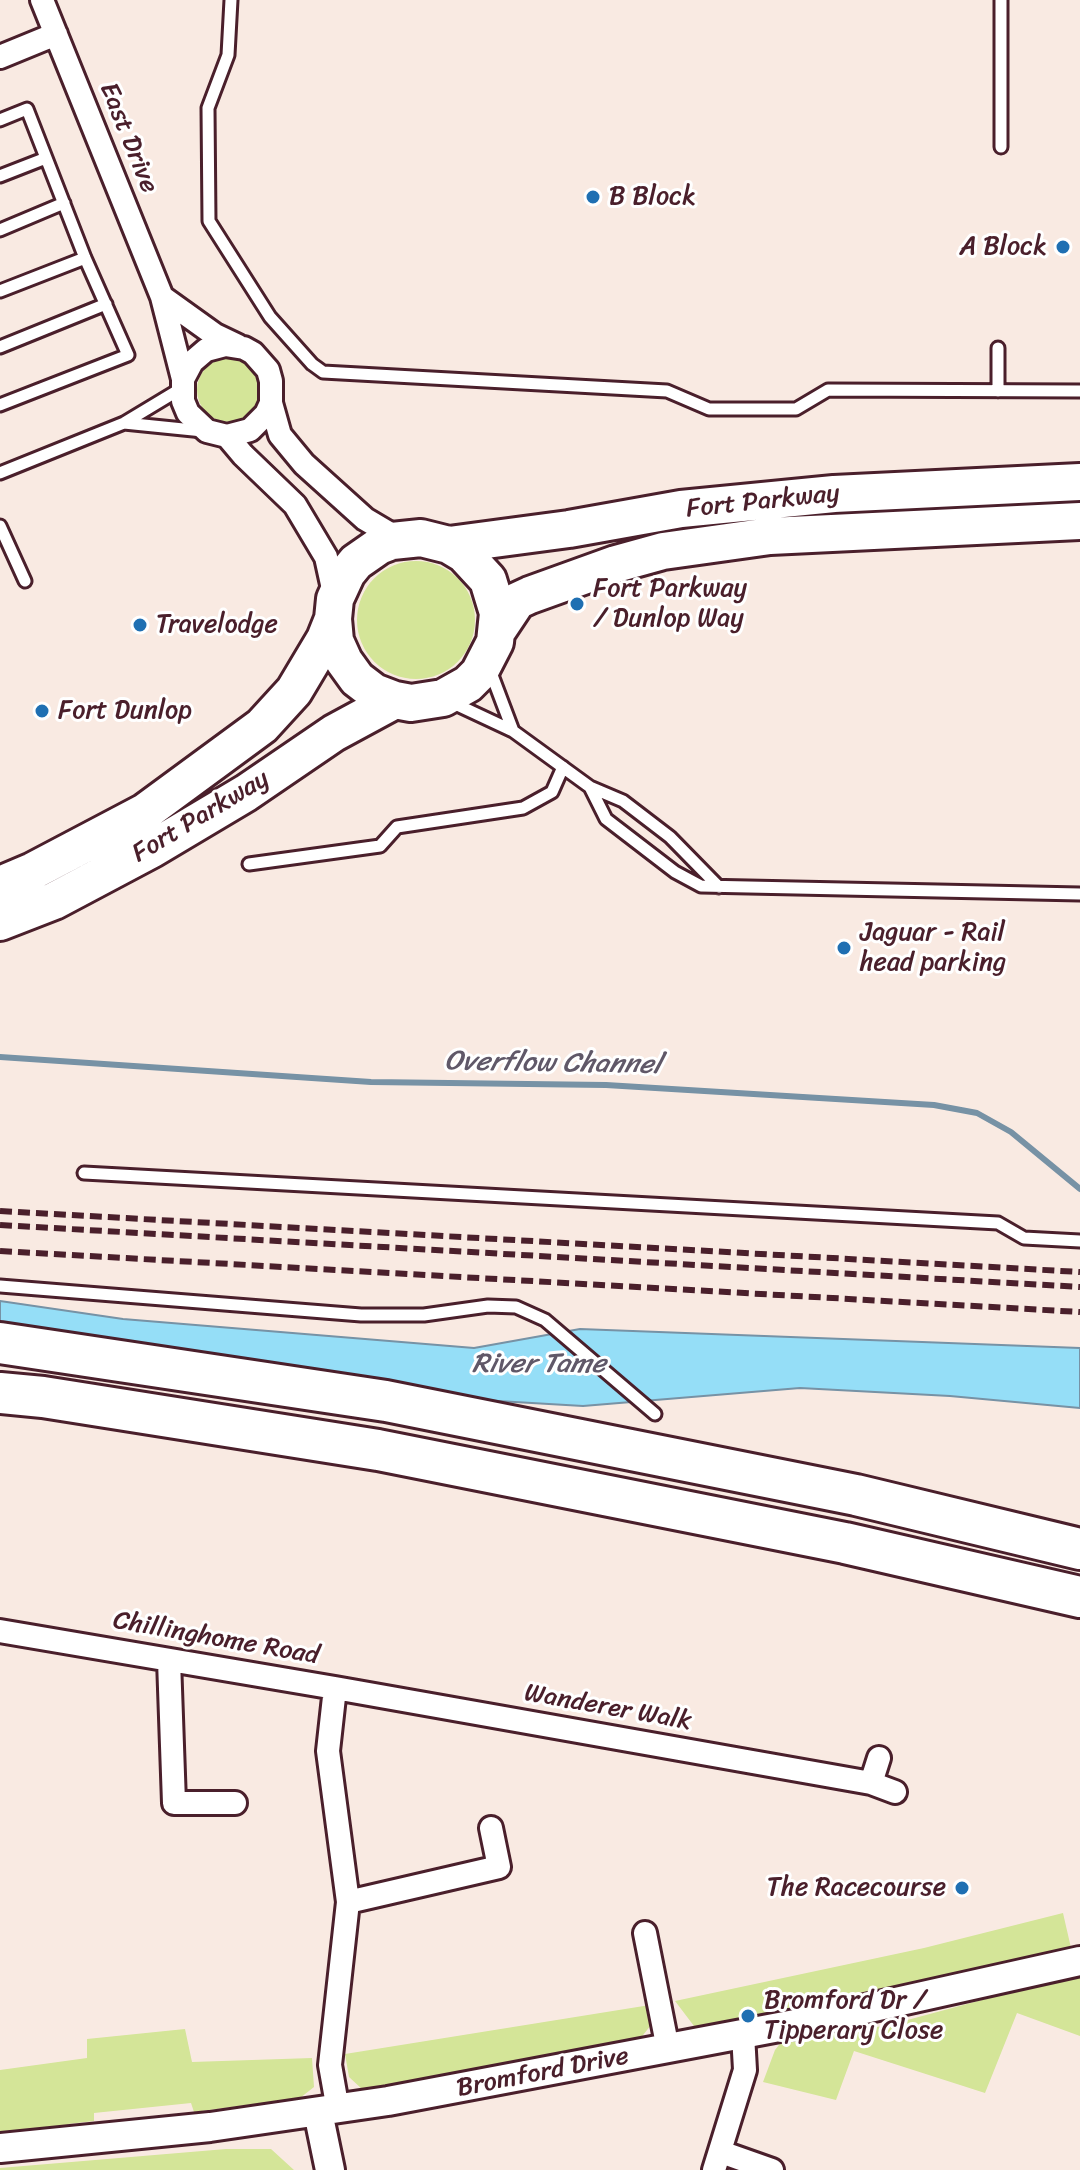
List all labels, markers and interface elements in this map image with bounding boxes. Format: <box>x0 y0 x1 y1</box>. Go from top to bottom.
street label: East Drive <box>92 78 164 198</box>
place label: B Block <box>609 181 696 213</box>
marker: B Block <box>584 188 602 206</box>
place label: A Block <box>959 231 1047 263</box>
marker: A Block <box>1054 238 1072 256</box>
street label: Fort Parkway <box>685 478 841 526</box>
place label: Fort Parkway / Dunlop Way <box>593 573 747 634</box>
marker: Fort Parkway / Dunlop Way <box>568 595 586 613</box>
place label: Travelodge <box>156 609 278 641</box>
marker: Travelodge <box>131 616 149 634</box>
place label: Fort Dunlop <box>58 695 192 727</box>
marker: Fort Dunlop <box>33 702 51 720</box>
street label: Fort Parkway <box>127 764 275 870</box>
place label: Jaguar - Rail head parking <box>860 917 1006 978</box>
marker: Jaguar - Rail head parking <box>835 939 853 957</box>
water label: Overflow Channel <box>444 1045 662 1083</box>
water label: River Tame <box>472 1348 606 1382</box>
street label: Chillinghome Road <box>111 1606 321 1672</box>
street label: Wanderer Walk <box>522 1678 694 1738</box>
place label: The Racecourse <box>767 1872 946 1904</box>
marker: The Racecourse <box>953 1879 971 1897</box>
place label: Bromford Dr / Tipperary Close <box>764 1985 943 2046</box>
marker: Bromford Dr / Tipperary Close <box>739 2007 757 2025</box>
street label: Bromford Drive <box>454 2041 632 2105</box>

